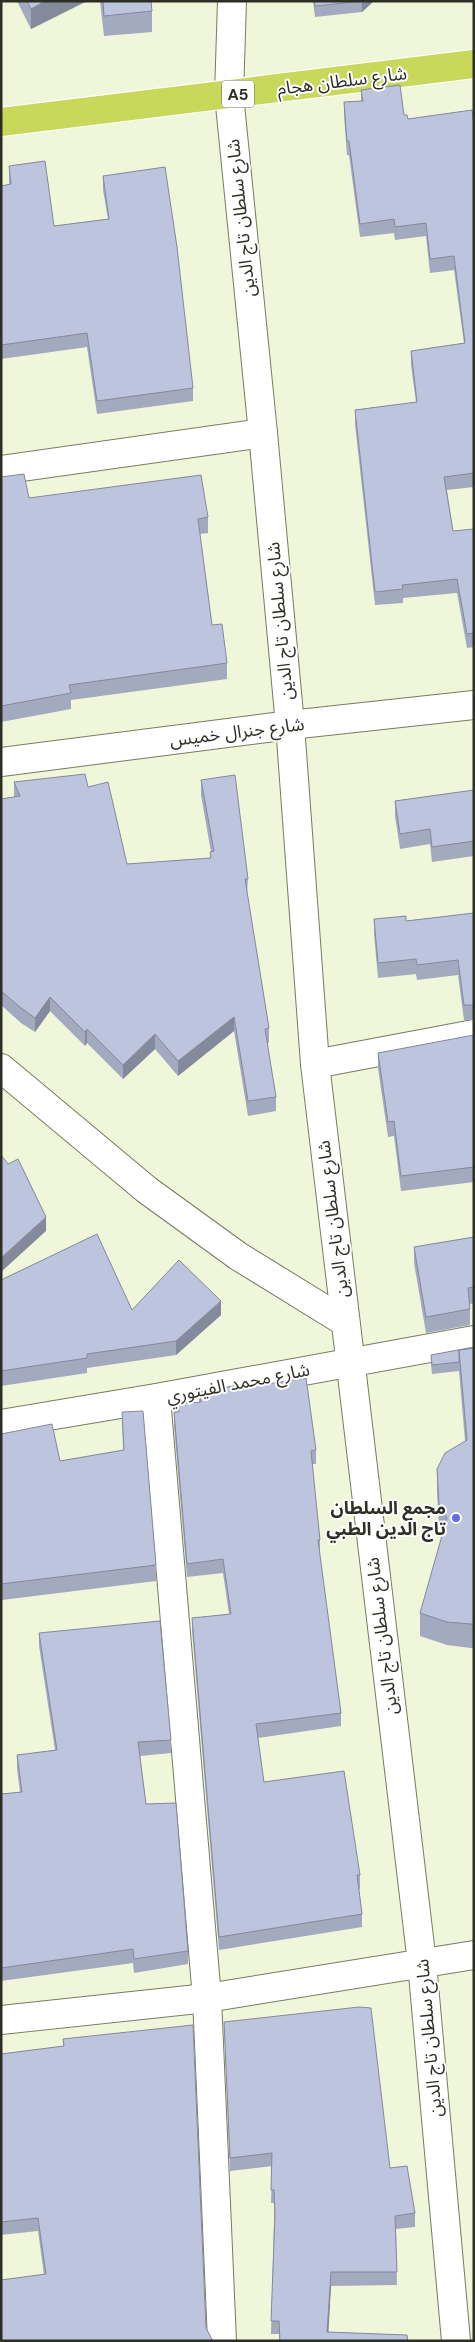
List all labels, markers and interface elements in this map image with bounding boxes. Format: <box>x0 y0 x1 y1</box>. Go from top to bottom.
street label: شارع سلطان هجام <box>276 61 408 103</box>
road number: A5 <box>222 80 254 108</box>
street label: شارع سلطان تاج الدين <box>221 138 263 298</box>
street label: شارع سلطان تاج الدين <box>261 541 301 701</box>
street label: شارع جنرال خميس <box>168 712 306 754</box>
street label: شارع سلطان تاج الدين <box>311 1139 357 1299</box>
street label: شارع محمد الفيتوري <box>164 1357 312 1411</box>
place label: مجمع السلطان تاج الدين الطبي <box>326 1496 447 1543</box>
marker: مجمع السلطان تاج الدين الطبي <box>450 1512 462 1524</box>
street label: شارع سلطان تاج الدين <box>360 1556 406 1716</box>
street label: شارع سلطان تاج الدين <box>410 1958 450 2118</box>

